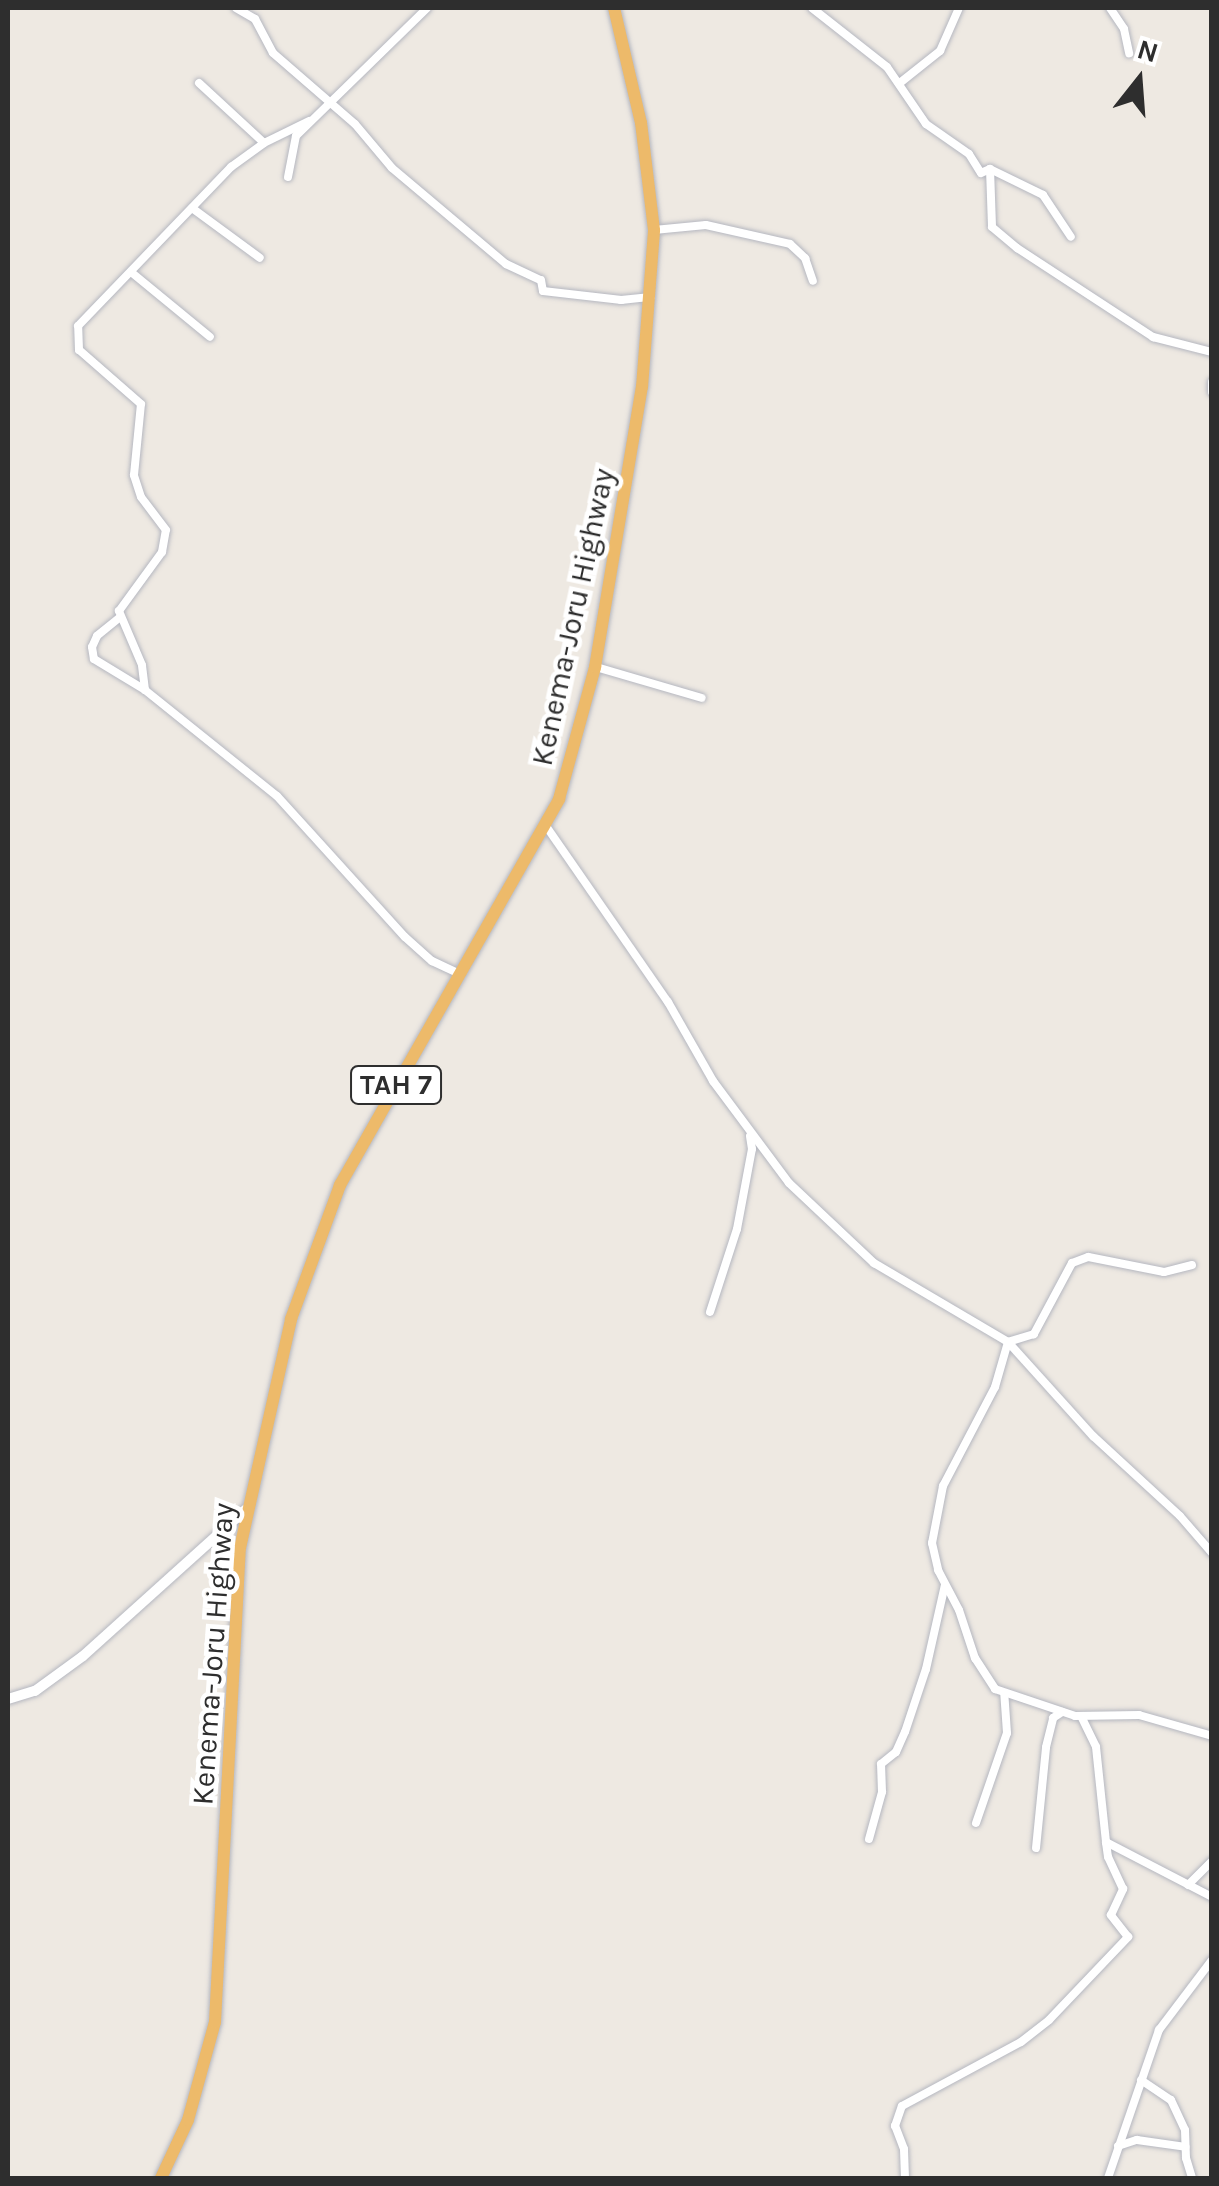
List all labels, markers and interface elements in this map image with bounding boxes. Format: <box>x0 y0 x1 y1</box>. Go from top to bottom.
north arrow <box>1089 30 1189 130</box>
text: N <box>1133 32 1162 70</box>
street label: Kenema-Joru Highway <box>524 465 622 769</box>
road number: TAH 7 <box>348 1062 444 1108</box>
street label: Kenema-Joru Highway <box>184 1502 242 1806</box>

